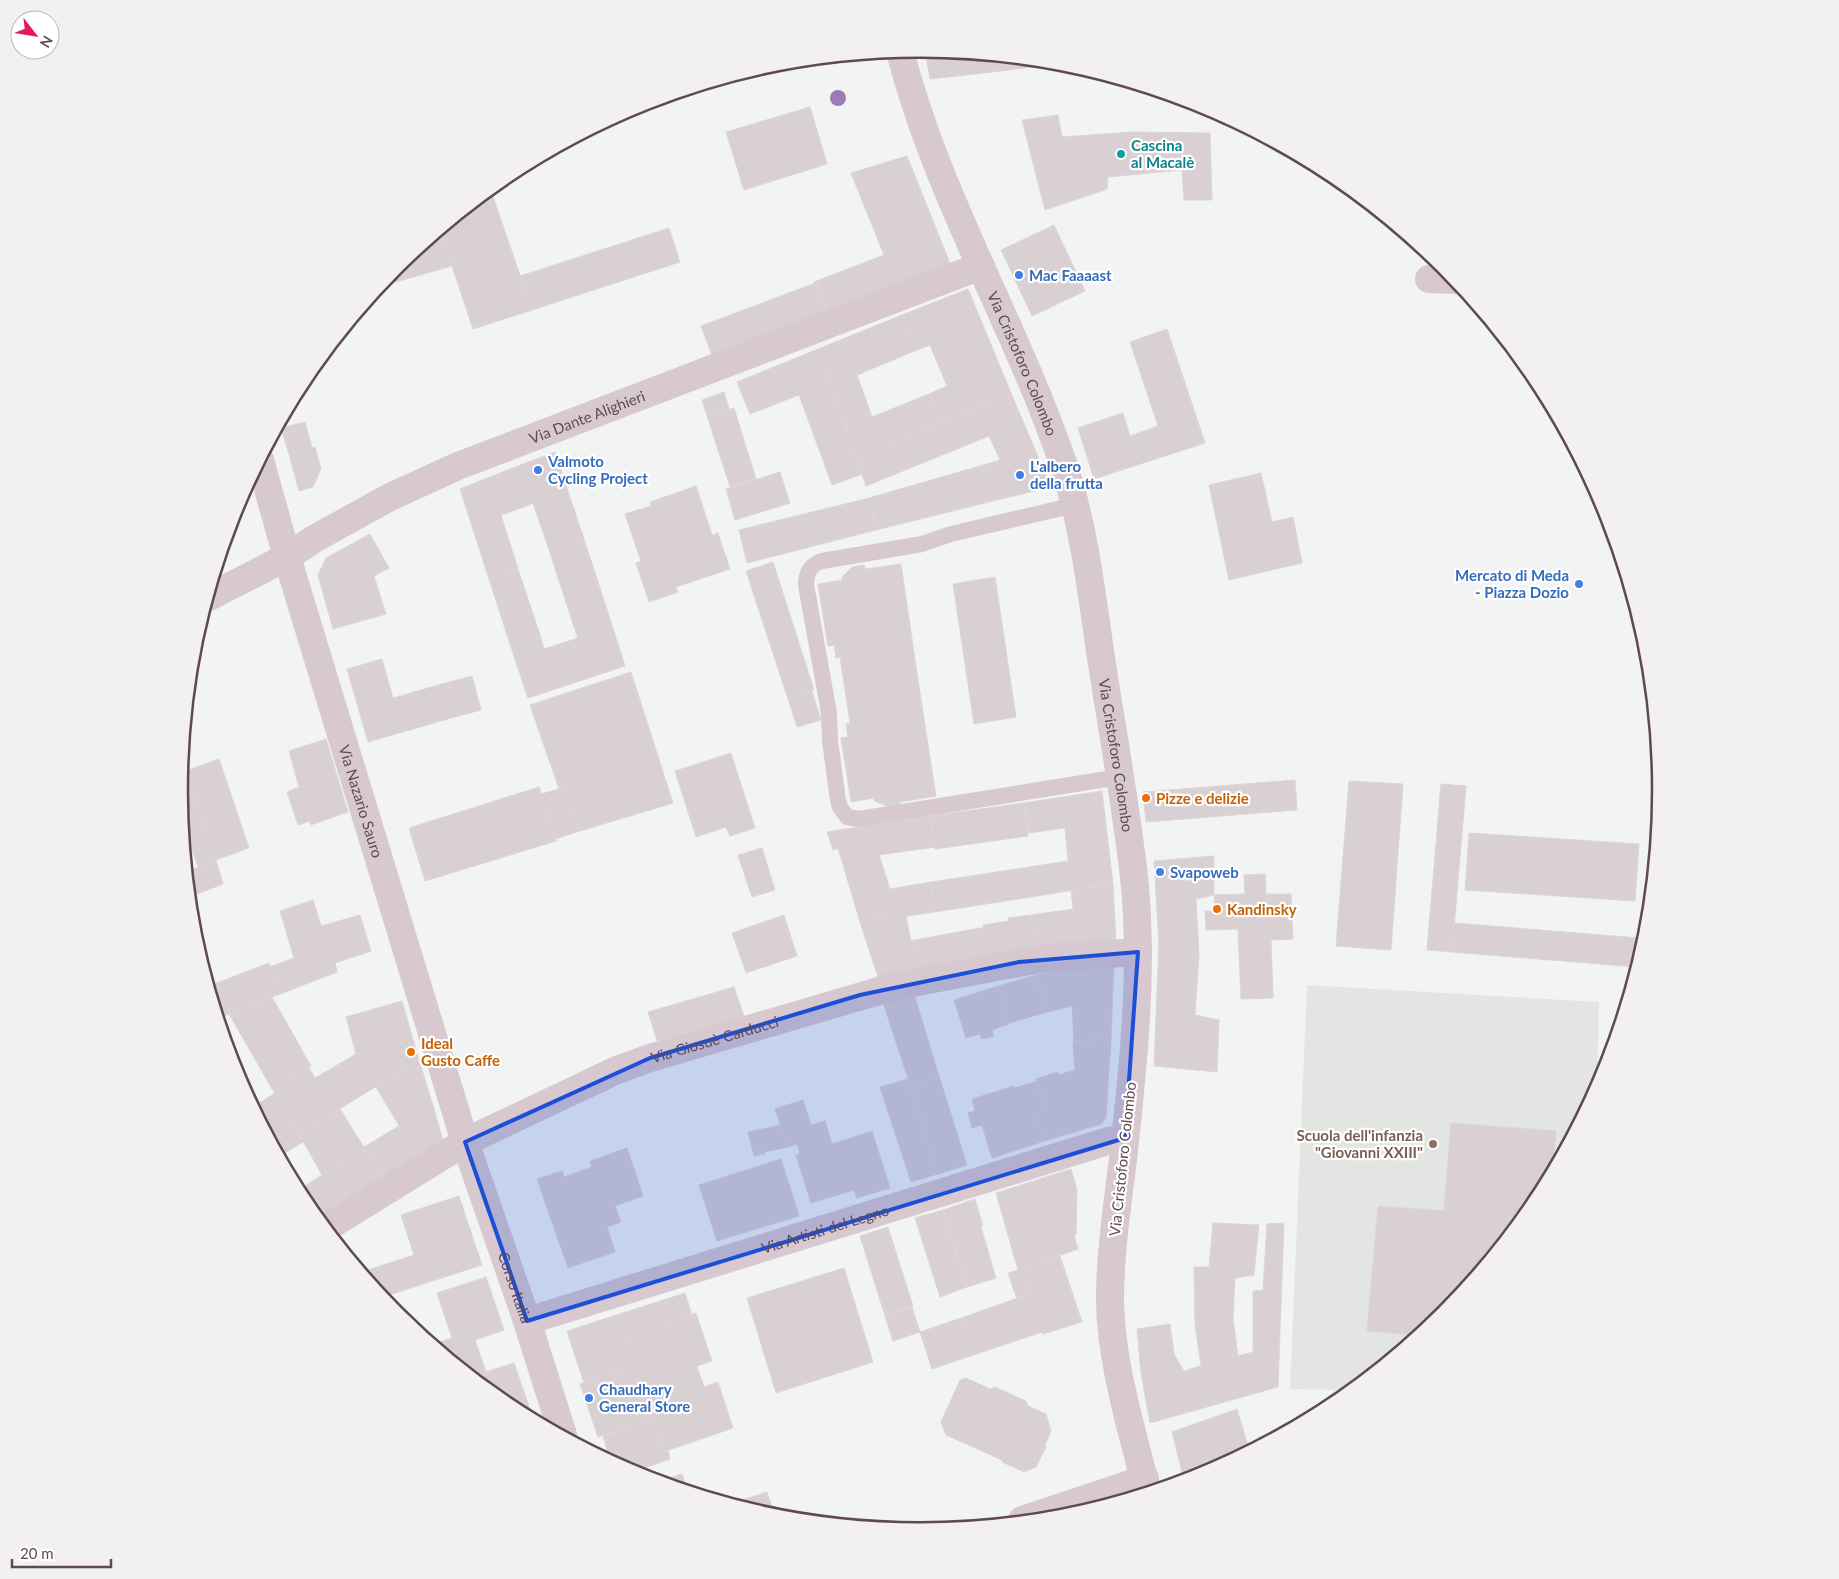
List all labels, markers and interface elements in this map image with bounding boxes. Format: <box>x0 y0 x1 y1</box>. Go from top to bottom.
north arrow <box>10 10 60 60</box>
text: N <box>37 33 57 51</box>
place label: Cascina al Macalè <box>1131 136 1194 171</box>
marker: Cascina al Macalè <box>1115 148 1127 160</box>
place label: Mac Faaaast <box>1029 266 1112 284</box>
marker: Mac Faaaast <box>1013 269 1025 281</box>
street label: Via Cristoforo Colombo <box>984 288 1061 438</box>
street label: Via Dante Alighieri <box>526 386 648 447</box>
place label: Valmoto Cycling Project <box>547 452 648 487</box>
place label: L'albero della frutta <box>1030 457 1103 492</box>
marker: Valmoto Cycling Project <box>532 464 544 476</box>
marker: L'albero della frutta <box>1014 469 1026 481</box>
place label: Mercato di Meda - Piazza Dozio <box>1455 566 1569 601</box>
marker: Mercato di Meda - Piazza Dozio <box>1573 578 1585 590</box>
street label: Via Cristoforo Colombo <box>1095 677 1137 833</box>
street label: Via Nazario Sauro <box>336 743 387 860</box>
place label: Pizze e delizie <box>1156 789 1249 807</box>
marker: Pizze e delizie <box>1140 792 1152 804</box>
place label: Svapoweb <box>1170 863 1239 881</box>
marker: Svapoweb <box>1154 866 1166 878</box>
place label: Kandinsky <box>1227 900 1297 918</box>
marker: Kandinsky <box>1211 903 1223 915</box>
street label: Via Giosuè Carducci <box>649 1012 780 1066</box>
place label: Ideal Gusto Caffe <box>421 1034 500 1069</box>
marker: Ideal Gusto Caffe <box>405 1046 417 1058</box>
street label: Via Cristoforo Colombo <box>1105 1081 1139 1237</box>
place label: Scuola dell'infanzia "Giovanni XXIII" <box>1296 1126 1423 1161</box>
marker: Scuola dell'infanzia "Giovanni XXIII" <box>1427 1138 1439 1150</box>
street label: Via Artisti del Legno <box>759 1200 891 1257</box>
street label: Corso Italia <box>495 1249 536 1325</box>
place label: Chaudhary General Store <box>599 1380 690 1415</box>
marker: Chaudhary General Store <box>583 1392 595 1404</box>
scale bar <box>12 1536 111 1568</box>
text: 20 m <box>20 1544 54 1562</box>

